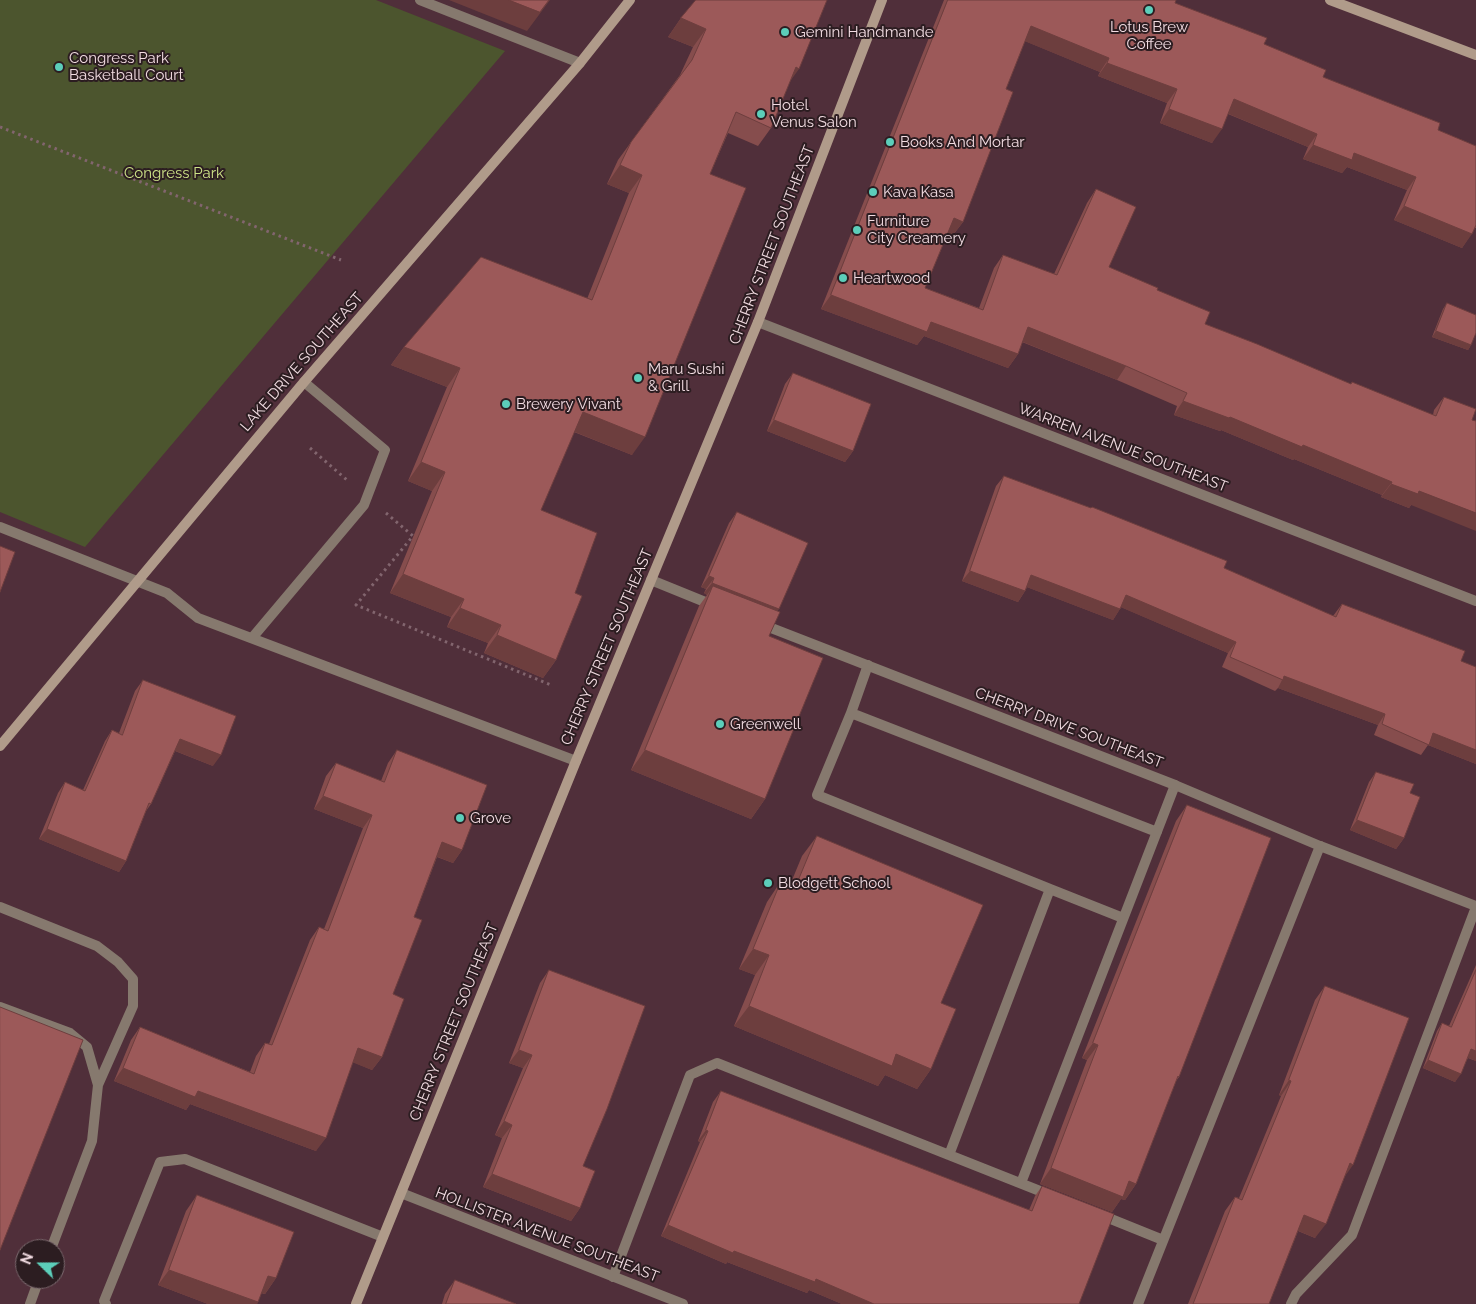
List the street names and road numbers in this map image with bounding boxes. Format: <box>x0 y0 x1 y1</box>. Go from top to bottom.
street label: CHERRY STREET SOUTHEAST <box>726 143 818 347</box>
street label: LAKE DRIVE SOUTHEAST <box>237 289 367 435</box>
street label: WARREN AVENUE SOUTHEAST <box>1016 400 1230 496</box>
street label: CHERRY STREET SOUTHEAST <box>557 546 657 748</box>
street label: CHERRY DRIVE SOUTHEAST <box>972 684 1166 772</box>
street label: CHERRY STREET SOUTHEAST <box>406 920 502 1124</box>
street label: HOLLISTER AVENUE SOUTHEAST <box>433 1184 661 1286</box>

